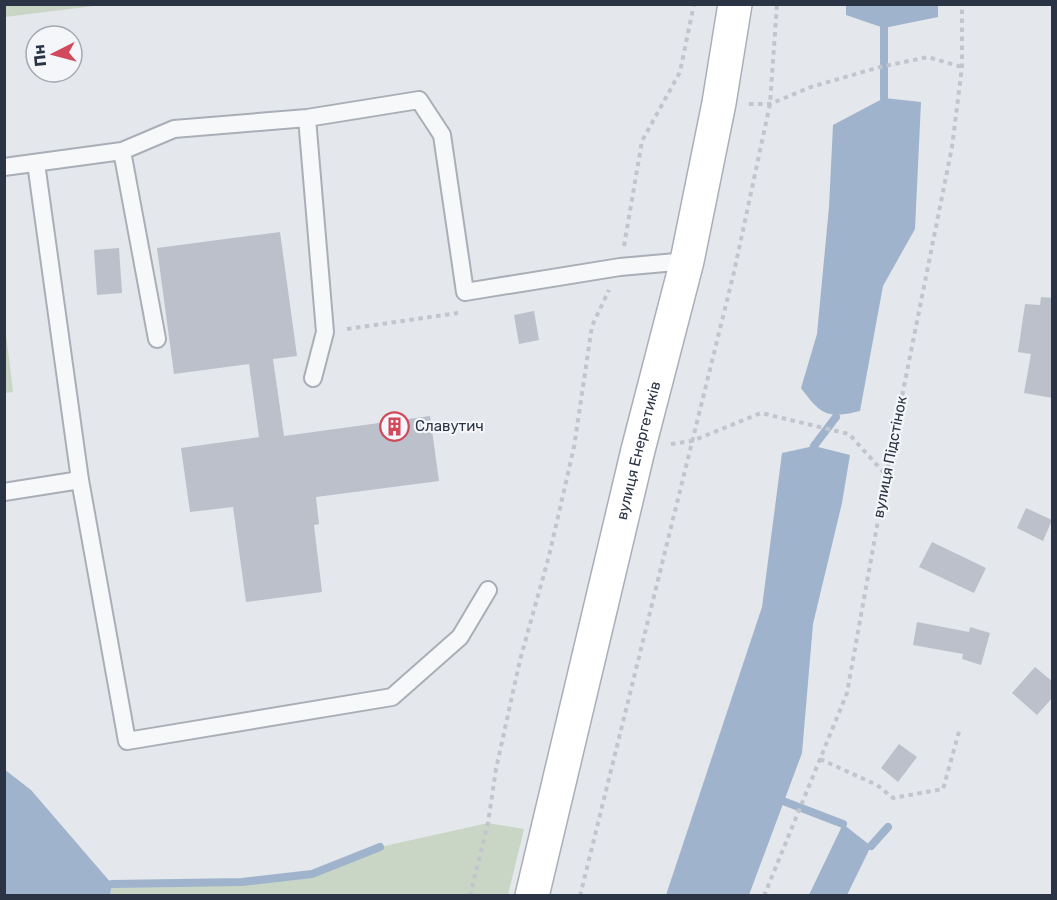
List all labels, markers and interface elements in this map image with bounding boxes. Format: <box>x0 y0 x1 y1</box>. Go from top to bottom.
north arrow <box>24 24 84 84</box>
text: Пн <box>29 44 50 68</box>
street label: вулиця Енергетиків <box>613 379 664 522</box>
street label: вулиця Підстінок <box>869 394 911 520</box>
building icon: Славутич <box>378 410 410 442</box>
place label: Славутич <box>415 417 484 435</box>

